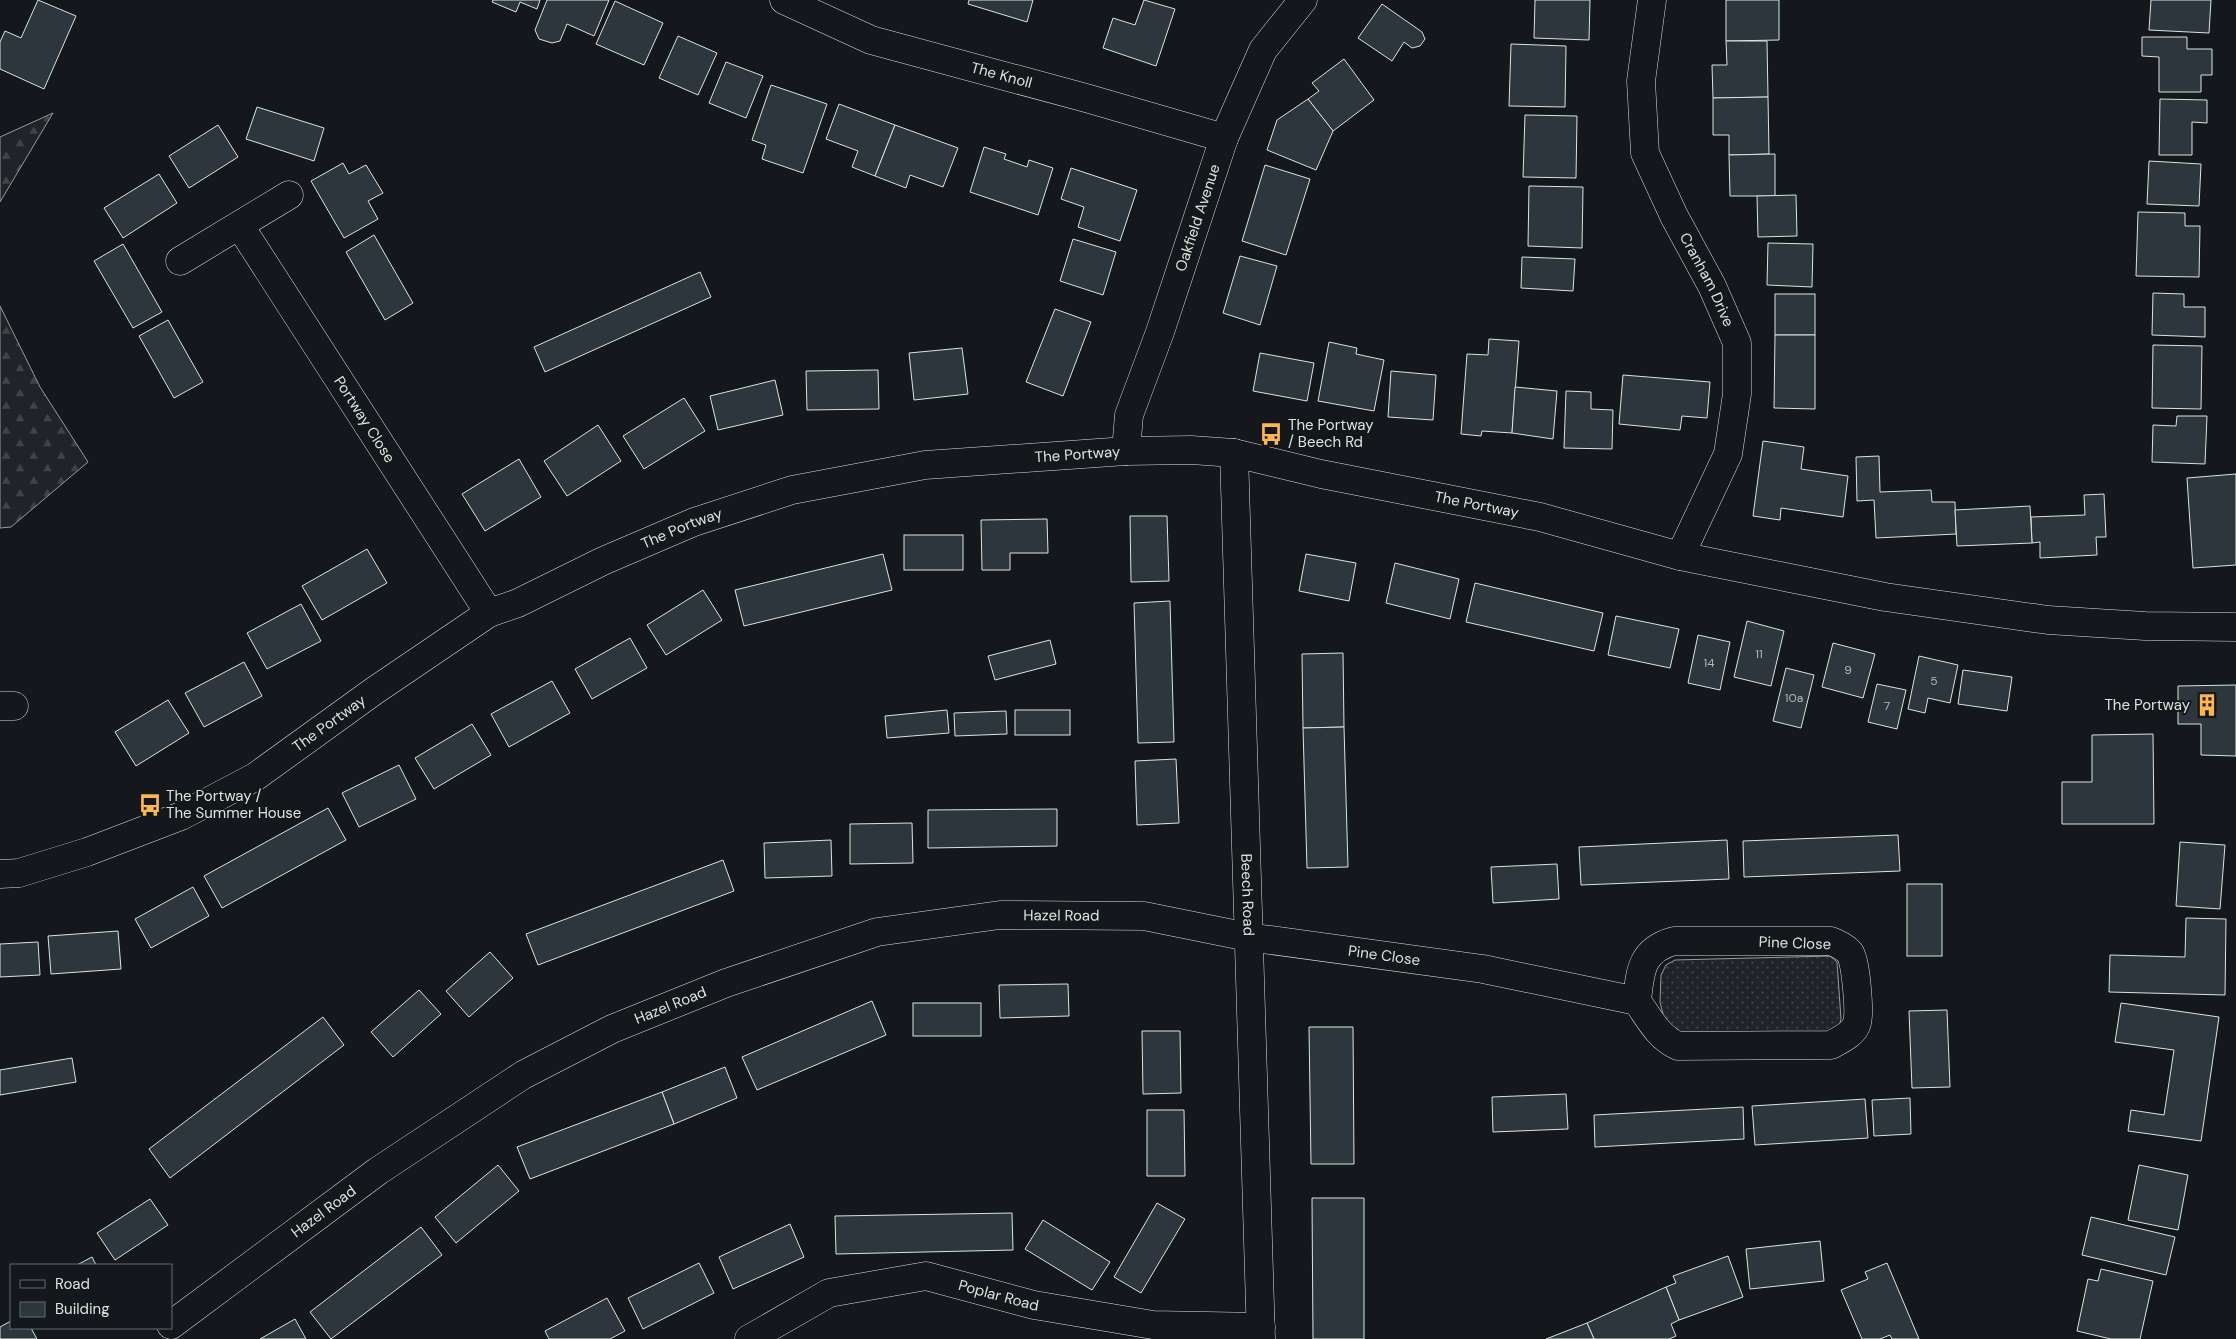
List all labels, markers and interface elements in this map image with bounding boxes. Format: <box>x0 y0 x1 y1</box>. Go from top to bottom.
street label: The Knoll <box>969 57 1034 93</box>
street label: Oakfield Avenue <box>1171 161 1225 274</box>
street label: Cranham Drive <box>1675 229 1739 330</box>
street label: Portway Close <box>329 372 400 467</box>
place label: The Portway / Beech Rd <box>1288 415 1374 452</box>
bus stop icon: The Portway / Beech Rd <box>1258 421 1284 447</box>
street label: The Portway <box>1034 441 1122 467</box>
street label: The Portway <box>1433 487 1521 523</box>
street label: The Portway <box>638 503 725 553</box>
house number: 11 <box>1755 646 1763 662</box>
house number: 14 <box>1703 655 1715 671</box>
house number: 9 <box>1844 662 1852 678</box>
house number: 5 <box>1930 673 1938 689</box>
street label: The Portway <box>289 690 370 757</box>
house number: 10a <box>1785 690 1803 706</box>
building icon: The Portway <box>2194 692 2220 718</box>
place label: The Portway <box>2104 695 2191 715</box>
house number: 7 <box>1884 698 1890 714</box>
place label: The Portway / The Summer House <box>166 786 301 823</box>
bus stop icon: The Portway / The Summer House <box>137 792 163 818</box>
street label: Beech Road <box>1236 853 1259 936</box>
street label: Hazel Road <box>1023 905 1100 926</box>
street label: Pine Close <box>1758 932 1832 954</box>
street label: Pine Close <box>1347 941 1421 970</box>
street label: Hazel Road <box>631 982 709 1029</box>
street label: Hazel Road <box>287 1181 360 1242</box>
legend <box>10 1264 172 1329</box>
text: Road <box>55 1274 90 1294</box>
street label: Poplar Road <box>956 1275 1040 1316</box>
text: Building <box>55 1299 110 1319</box>

